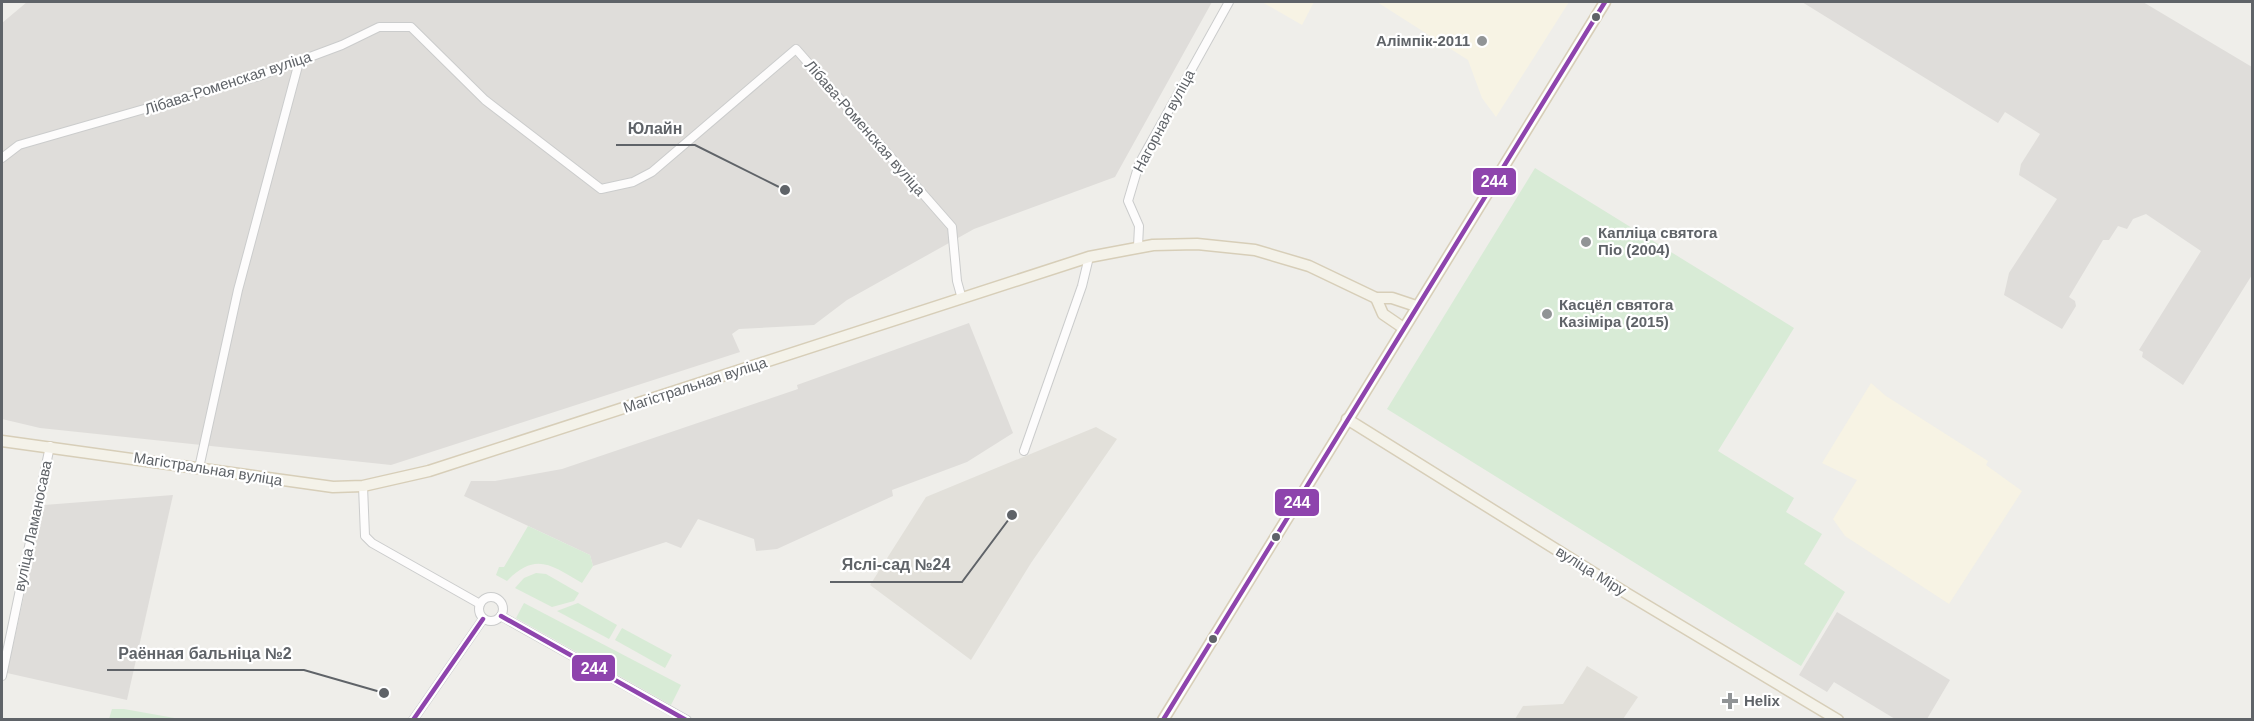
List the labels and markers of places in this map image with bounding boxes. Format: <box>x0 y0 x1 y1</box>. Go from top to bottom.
unlabelled marker <box>1590 11 1602 23</box>
place label: Алімпік-2011 <box>1376 32 1470 49</box>
marker: Алімпік-2011 <box>1475 34 1489 48</box>
callout: Юлайн <box>616 111 695 145</box>
place label: Капліца святога Піо (2004) <box>1598 224 1718 258</box>
marker: Капліца святога Піо (2004) <box>1579 235 1593 249</box>
place label: Касцёл святога Казіміра (2015) <box>1559 296 1674 330</box>
marker: Касцёл святога Казіміра (2015) <box>1540 307 1554 321</box>
unlabelled marker <box>1270 531 1282 543</box>
callout: Яслі-сад №24 <box>830 548 962 582</box>
unlabelled marker <box>1207 633 1219 645</box>
callout: Раённая бальніца №2 <box>107 636 304 670</box>
marker: Helix <box>1721 692 1739 710</box>
place label: Helix <box>1744 692 1781 709</box>

